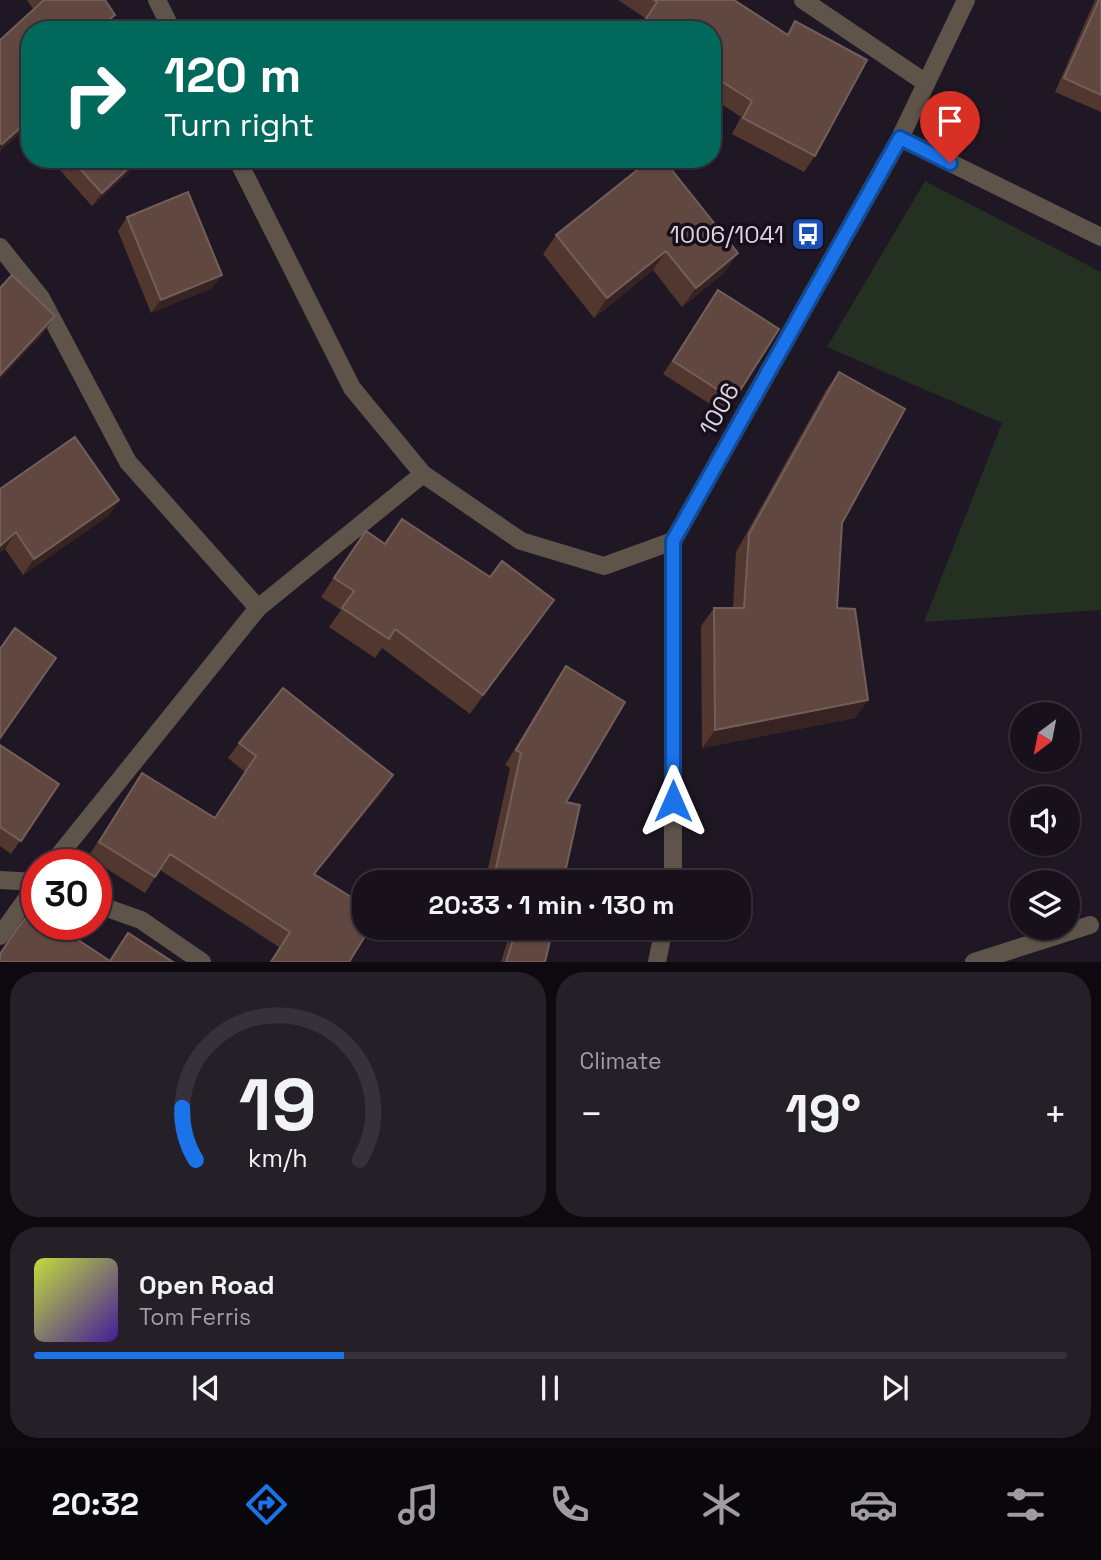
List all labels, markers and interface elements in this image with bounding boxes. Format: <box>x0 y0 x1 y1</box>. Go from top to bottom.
text: 120 m <box>164 44 301 106</box>
icon: right <box>49 49 140 140</box>
pin <box>920 91 980 163</box>
icon: arrive <box>931 102 969 140</box>
text: Turn right <box>164 105 314 145</box>
bus stop icon: 1006/1041 <box>789 215 827 253</box>
place label: 1006/1041 <box>670 219 784 250</box>
street label: 1006 <box>692 377 746 441</box>
north arrow <box>1010 702 1080 772</box>
map controls <box>1010 702 1080 940</box>
position arrow <box>636 764 710 838</box>
button: sound <box>1010 786 1080 856</box>
speed limit sign: 30 <box>21 849 112 940</box>
button: layers <box>1010 870 1080 940</box>
text: 20:33 · 1 min · 130 m <box>428 888 675 922</box>
text: Climate <box>580 1046 662 1076</box>
text: 19 <box>239 1059 317 1152</box>
text: 19° <box>785 1081 861 1147</box>
text: − <box>580 1090 603 1138</box>
text: + <box>1043 1090 1067 1138</box>
text: km/h <box>248 1142 308 1174</box>
text: Open Road <box>139 1268 275 1302</box>
text: Tom Ferris <box>139 1302 251 1332</box>
icon: previous <box>187 1369 225 1407</box>
icon: pause <box>531 1369 569 1407</box>
icon: next <box>876 1369 914 1407</box>
icon: directions <box>242 1480 291 1529</box>
icon: music <box>394 1480 443 1529</box>
icon: phone <box>545 1480 594 1529</box>
icon: climate <box>697 1480 746 1529</box>
icon: car <box>849 1480 898 1529</box>
icon: filters <box>1001 1480 1050 1529</box>
text: 20:32 <box>51 1484 139 1524</box>

